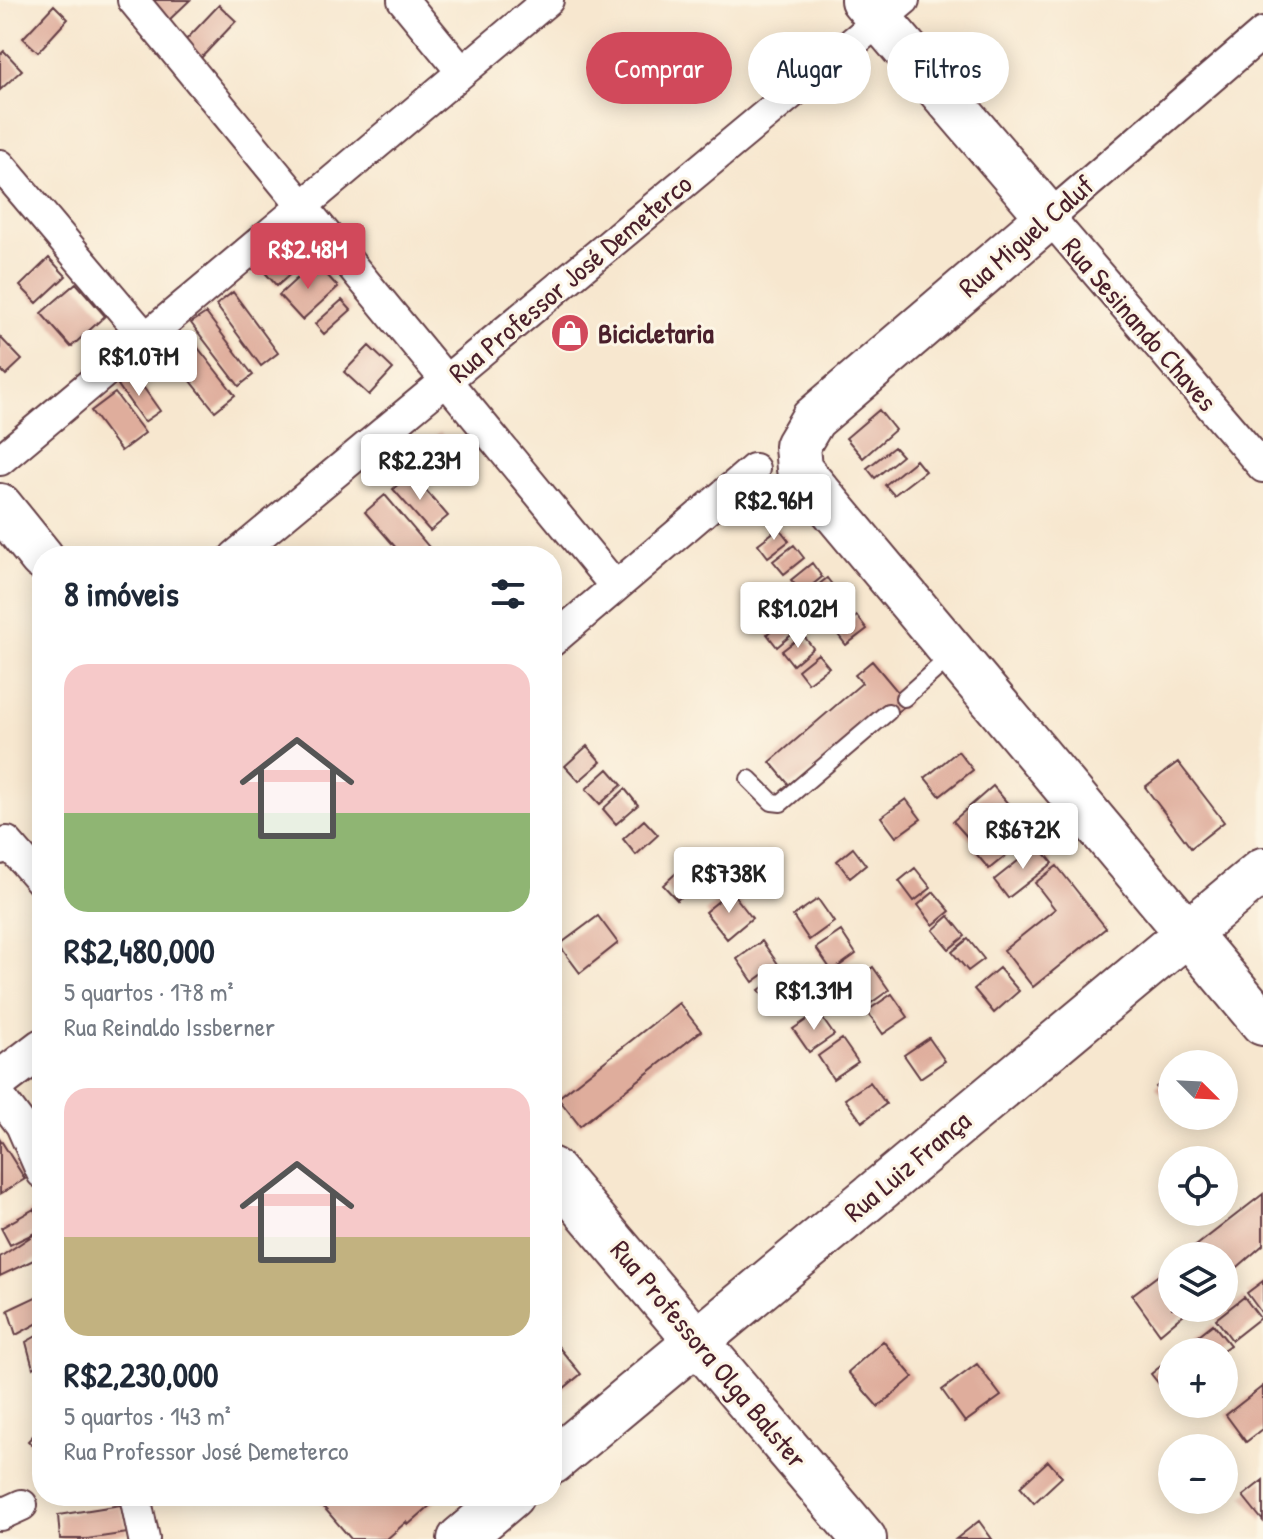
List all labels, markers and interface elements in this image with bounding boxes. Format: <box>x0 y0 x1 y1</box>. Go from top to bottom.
chip: Comprar <box>586 32 732 104</box>
chip: Alugar <box>748 32 871 104</box>
chip: Filtros <box>887 32 1009 104</box>
street label: Rua Professor José Demeterco <box>440 165 700 391</box>
street label: Rua Miguel Caluf <box>950 167 1102 305</box>
pin: R$2.48M <box>234 223 382 291</box>
street label: Rua Sesinando Chaves <box>1054 229 1226 419</box>
text: R$2.48M <box>268 231 348 266</box>
shop icon: Bicicletaria <box>549 312 591 354</box>
place label: Bicicletaria <box>598 314 714 352</box>
pin: R$1.07M <box>65 330 213 398</box>
text: R$1.07M <box>99 338 179 373</box>
pin: R$2.23M <box>346 434 494 502</box>
text: R$2.23M <box>379 442 461 477</box>
pin: R$2.96M <box>700 474 848 542</box>
text: R$2.96M <box>735 482 813 517</box>
text: 8 imóveis <box>64 571 179 617</box>
icon: filters <box>486 572 530 616</box>
pin: R$1.02M <box>724 582 872 650</box>
text: R$1.02M <box>758 590 838 625</box>
icon: home <box>225 716 369 860</box>
pin: R$672K <box>958 803 1088 871</box>
text: R$672K <box>986 811 1060 846</box>
pin: R$738K <box>664 847 794 915</box>
text: R$738K <box>692 855 766 890</box>
text: R$2,480,000 <box>64 928 215 974</box>
pin: R$1.31M <box>740 964 888 1032</box>
text: R$1.31M <box>776 972 852 1007</box>
text: 5 quartos · 178 m² <box>64 974 233 1009</box>
text: Rua Reinaldo Issberner <box>64 1009 275 1044</box>
north arrow <box>1158 1050 1238 1130</box>
map controls <box>1158 1050 1238 1514</box>
street label: Rua Luiz França <box>836 1102 978 1230</box>
icon: home <box>225 1140 369 1284</box>
button: locate <box>1158 1146 1238 1226</box>
street label: Rua Professora Olga Balster <box>602 1232 816 1476</box>
button: layers <box>1158 1242 1238 1322</box>
button: + <box>1158 1338 1238 1418</box>
text: R$2,230,000 <box>64 1352 218 1398</box>
text: 5 quartos · 143 m² <box>64 1398 231 1433</box>
text: Rua Professor José Demeterco <box>64 1433 349 1468</box>
button: − <box>1158 1434 1238 1514</box>

